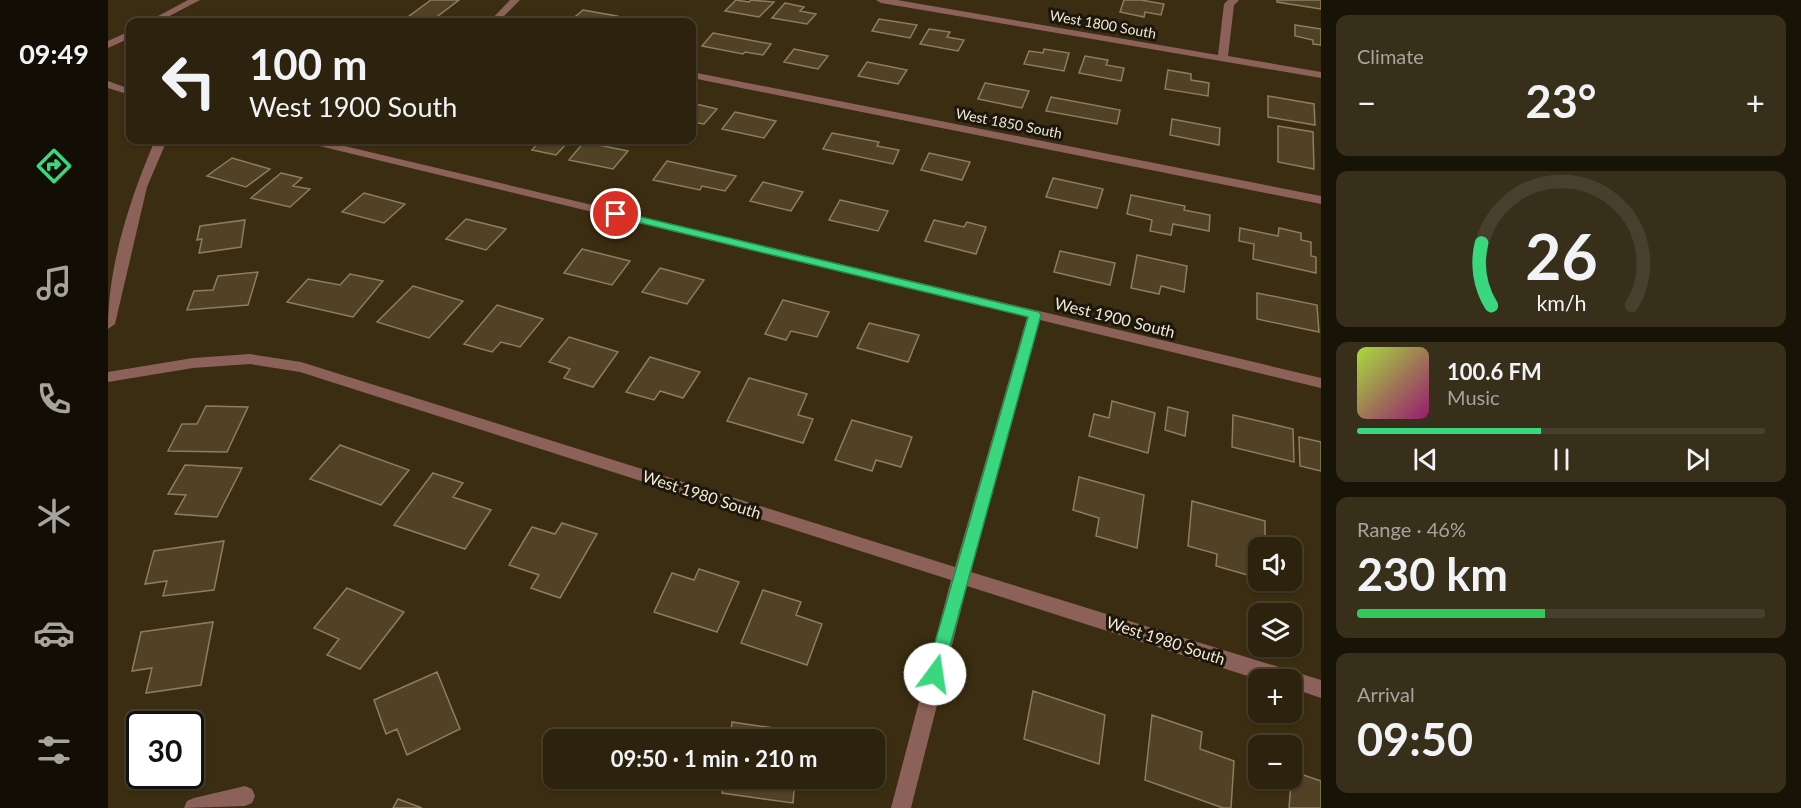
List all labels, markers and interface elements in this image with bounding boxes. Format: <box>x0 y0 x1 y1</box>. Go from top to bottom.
street label: West 1800 South <box>1048 6 1158 42</box>
text: 09:49 <box>19 37 89 70</box>
text: 100 m <box>249 39 367 89</box>
icon: left <box>150 42 228 120</box>
text: Climate <box>1357 44 1424 68</box>
text: 23° <box>1526 74 1596 128</box>
text: − <box>1357 82 1376 122</box>
text: + <box>1746 82 1765 122</box>
text: West 1900 South <box>249 90 457 123</box>
street label: West 1850 South <box>954 104 1064 142</box>
icon: directions <box>33 145 75 187</box>
pin <box>590 188 641 239</box>
icon: arrive <box>599 197 632 230</box>
text: 26 <box>1525 218 1597 293</box>
icon: music <box>33 262 75 304</box>
text: km/h <box>1536 290 1586 316</box>
street label: West 1900 South <box>1053 293 1177 341</box>
text: 100.6 FM <box>1447 358 1542 385</box>
icon: phone <box>33 378 75 420</box>
text: Music <box>1447 385 1500 409</box>
icon: previous <box>1409 443 1442 476</box>
icon: pause <box>1545 443 1578 476</box>
icon: next <box>1681 443 1714 476</box>
street label: West 1980 South <box>640 466 764 522</box>
icon: climate <box>33 495 75 537</box>
text: Range · 46% <box>1357 517 1466 541</box>
map controls <box>1248 537 1302 789</box>
button: sound <box>1248 537 1302 591</box>
text: 230 km <box>1357 547 1508 601</box>
button: layers <box>1248 603 1302 657</box>
icon: car <box>33 612 75 654</box>
street label: West 1980 South <box>1104 612 1228 668</box>
position arrow <box>903 642 967 706</box>
button: + <box>1248 669 1302 723</box>
text: Arrival <box>1357 682 1415 706</box>
speed limit sign: 30 <box>126 711 204 789</box>
text: 09:50 <box>1357 712 1473 766</box>
icon: filters <box>33 729 75 771</box>
button: − <box>1248 735 1302 789</box>
text: 09:50 · 1 min · 210 m <box>611 745 817 772</box>

